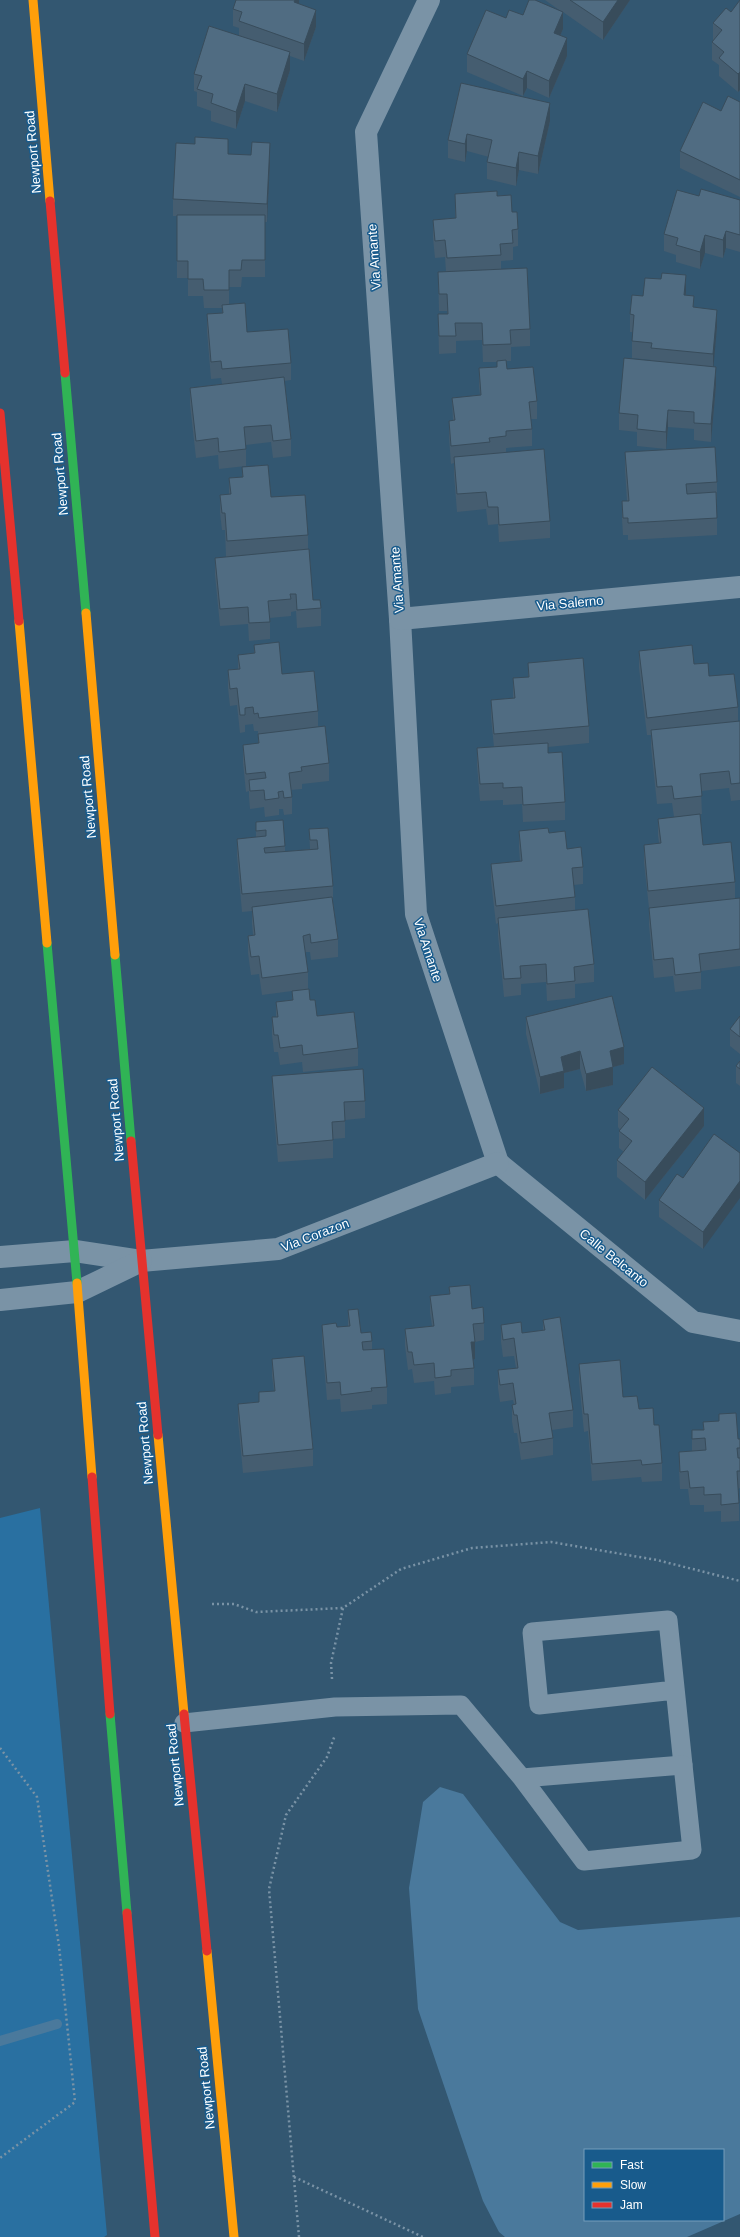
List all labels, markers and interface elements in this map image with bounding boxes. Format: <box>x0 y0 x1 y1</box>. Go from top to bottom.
street label: Newport Road <box>22 110 44 194</box>
street label: Via Amante <box>364 223 384 291</box>
street label: Newport Road <box>49 432 71 516</box>
street label: Via Amante <box>387 546 407 614</box>
street label: Via Salerno <box>536 593 604 613</box>
street label: Newport Road <box>77 755 99 839</box>
street label: Via Amante <box>411 916 445 984</box>
street label: Newport Road <box>105 1078 127 1162</box>
street label: Via Corazon <box>279 1215 351 1255</box>
street label: Calle Belcanto <box>577 1226 651 1290</box>
street label: Newport Road <box>134 1401 156 1485</box>
street label: Newport Road <box>163 1723 187 1807</box>
street label: Newport Road <box>194 2046 218 2130</box>
legend <box>584 2149 724 2221</box>
text: Fast <box>620 2158 644 2172</box>
text: Slow <box>620 2178 646 2192</box>
text: Jam <box>620 2198 643 2212</box>

